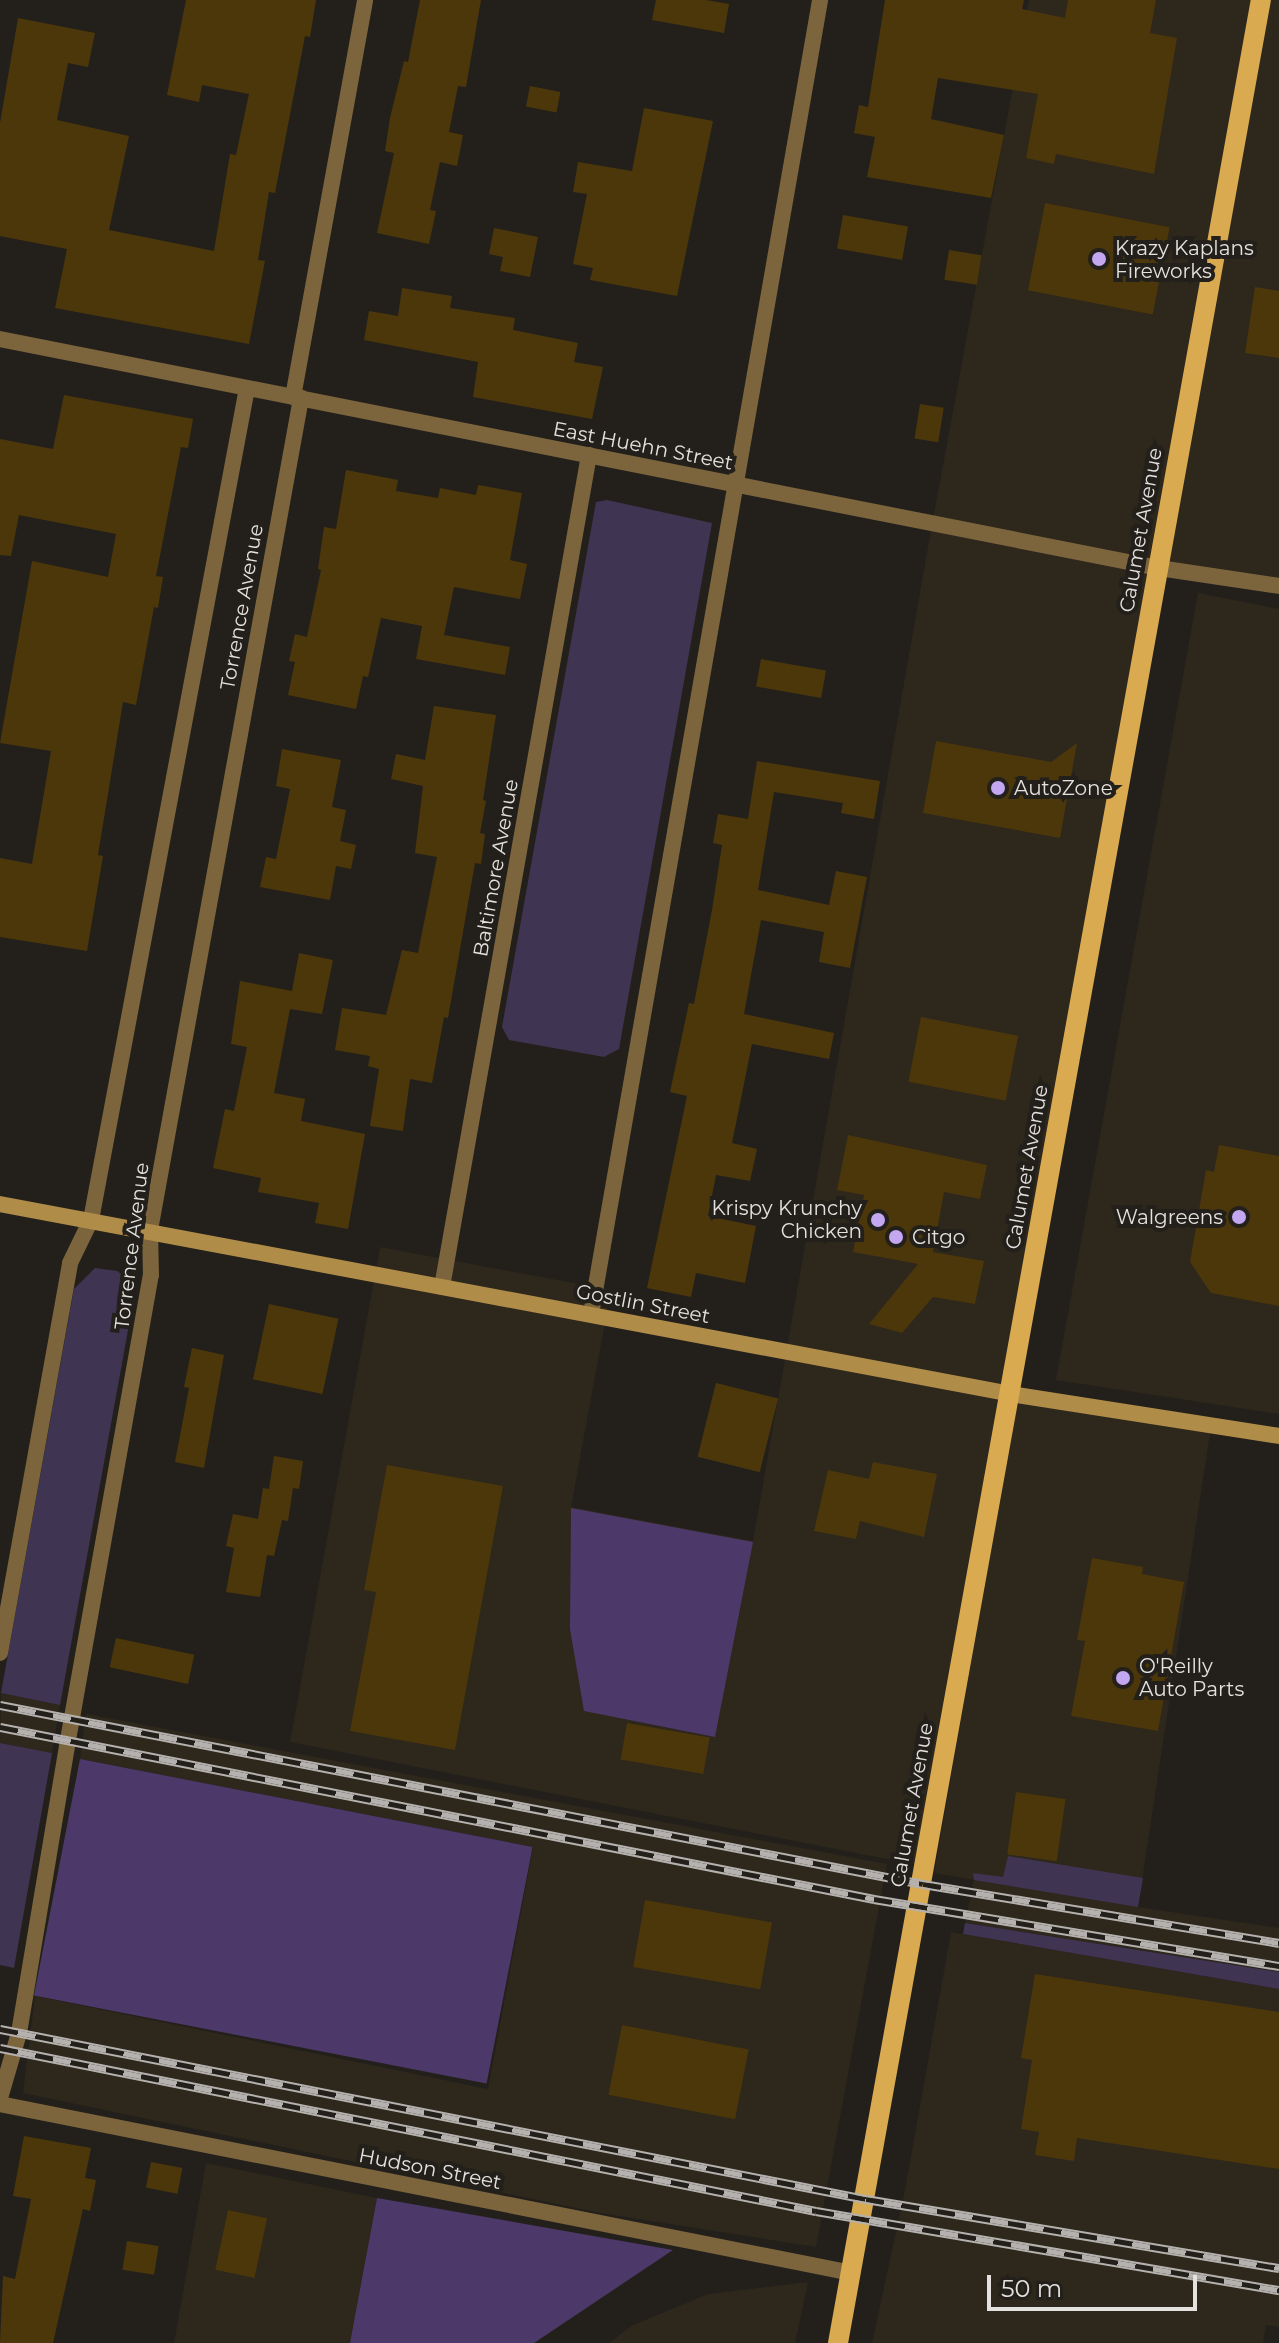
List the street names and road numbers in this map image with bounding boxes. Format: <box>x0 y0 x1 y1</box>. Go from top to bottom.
street label: East Huehn Street <box>551 417 735 475</box>
street label: Calumet Avenue <box>1115 446 1167 614</box>
street label: Torrence Avenue <box>216 522 268 692</box>
street label: Baltimore Avenue <box>469 777 523 959</box>
street label: Calumet Avenue <box>1001 1083 1053 1251</box>
street label: Torrence Avenue <box>110 1161 154 1331</box>
street label: Gostlin Street <box>574 1279 712 1329</box>
street label: Calumet Avenue <box>886 1721 938 1889</box>
street label: Hudson Street <box>357 2143 503 2195</box>

